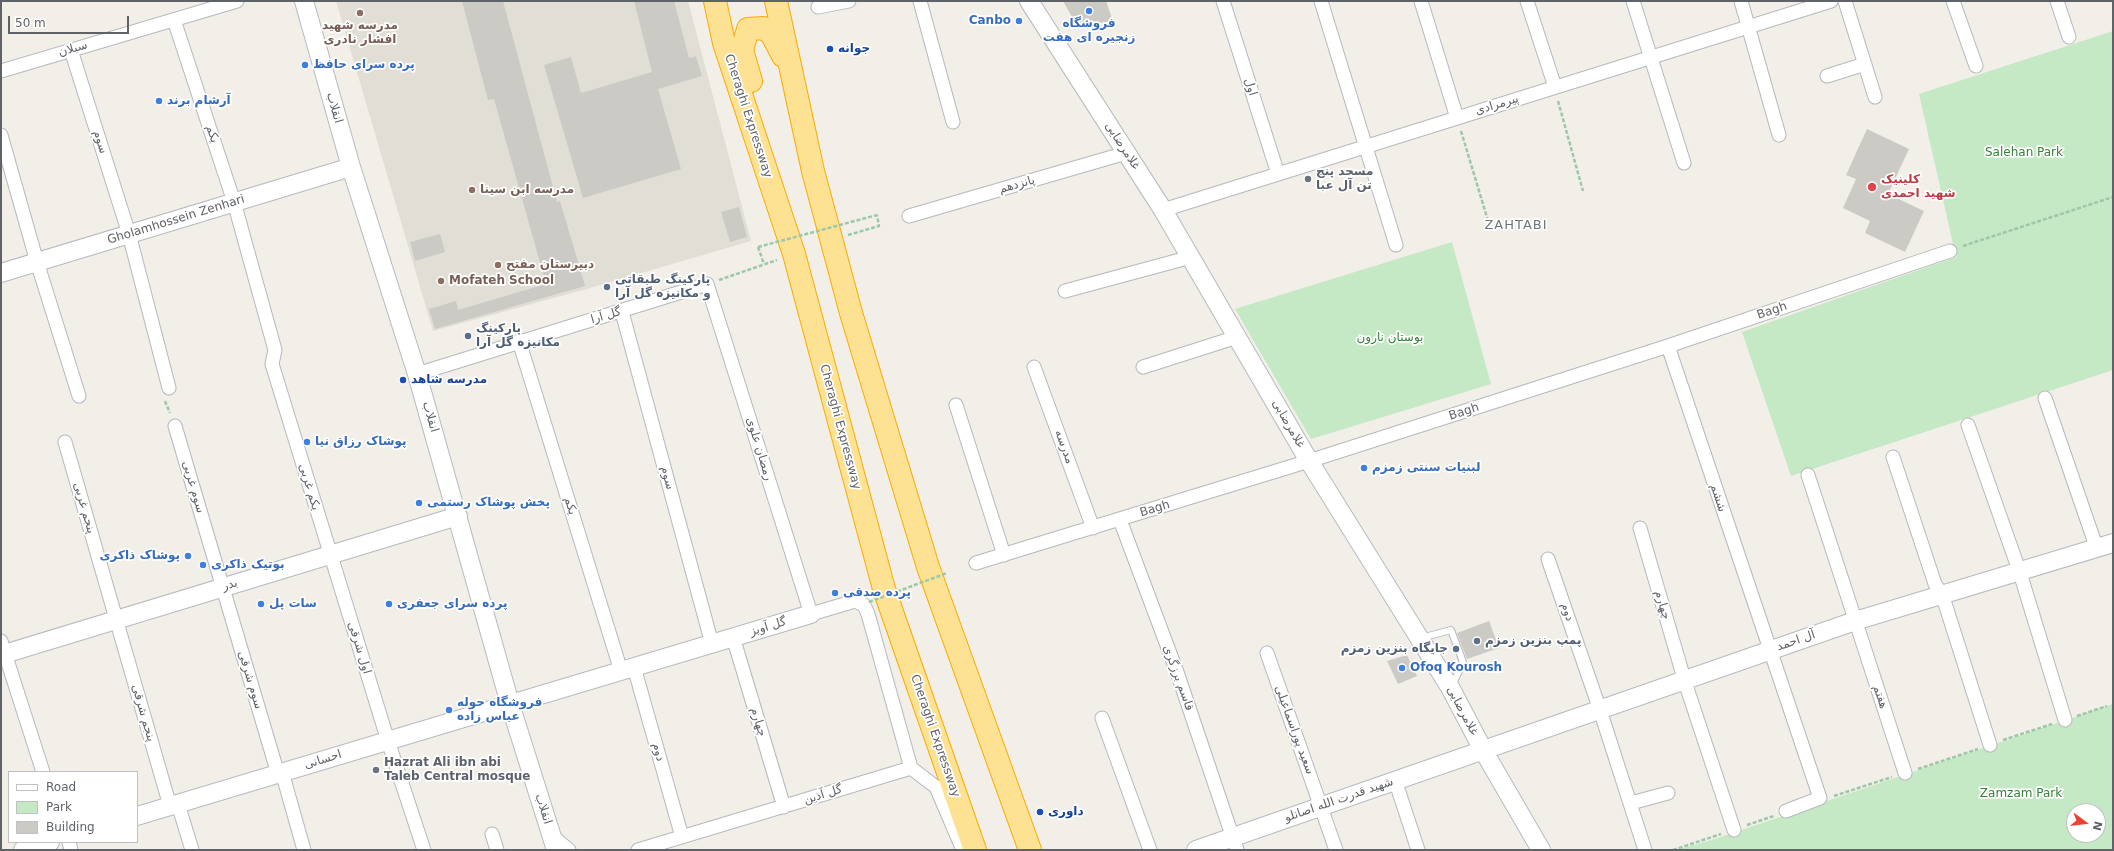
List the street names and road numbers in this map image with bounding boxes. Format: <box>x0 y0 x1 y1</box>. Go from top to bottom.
street label: سبلان <box>57 38 89 60</box>
street label: Cheraghi Expressway <box>721 52 775 180</box>
street label: اول <box>1241 76 1259 98</box>
street label: انقلاب <box>323 91 345 125</box>
street label: پیرمرادی <box>1474 92 1520 118</box>
street label: غلامرضایی <box>1101 120 1143 172</box>
street label: یکم <box>202 123 222 145</box>
street label: سوم <box>89 129 111 155</box>
street label: پانزدهم <box>997 173 1037 197</box>
street label: Gholamhossein Zenhari <box>106 192 246 248</box>
street label: Bagh <box>1755 299 1789 323</box>
street label: گل آرا <box>589 305 623 327</box>
street label: Cheraghi Expressway <box>816 363 864 491</box>
street label: غلامرضایی <box>1268 397 1308 451</box>
street label: انقلاب <box>419 400 441 434</box>
street label: Bagh <box>1447 400 1481 424</box>
street label: رمضان علوی <box>743 416 775 482</box>
street label: مدرسه <box>1051 428 1077 466</box>
street label: سوم غربی <box>179 459 207 515</box>
street label: یکم غربی <box>295 462 323 512</box>
street label: سوم <box>657 465 677 491</box>
street label: پنجم غربی <box>70 481 98 535</box>
street label: ششم <box>1707 482 1729 514</box>
street label: یکم <box>560 495 580 517</box>
street label: Bagh <box>1138 498 1172 520</box>
street label: بدر <box>221 576 239 594</box>
street label: چهارم <box>1651 589 1673 621</box>
street label: دوم <box>1557 601 1577 623</box>
street label: گل آویز <box>748 615 788 639</box>
street label: اول شرقی <box>344 620 374 676</box>
street label: آل احمد <box>1775 628 1817 654</box>
street label: قاسم برزگری <box>1159 643 1197 713</box>
street label: سوم شرقی <box>234 649 266 711</box>
street label: Cheraghi Expressway <box>907 673 963 799</box>
street label: پنجم شرقی <box>128 683 158 743</box>
street label: هفتم <box>1869 683 1891 711</box>
street label: سعید پوراسماعیلی <box>1271 684 1317 776</box>
street label: غلامرضایی <box>1443 684 1481 738</box>
street label: چهارم <box>747 706 769 738</box>
street label: دوم <box>649 741 667 763</box>
street label: احسانی <box>303 747 343 773</box>
street label: شهید قدرت الله اصانلو <box>1283 775 1395 825</box>
street label: گل آذین <box>802 782 844 808</box>
street label: انقلاب <box>531 792 555 826</box>

